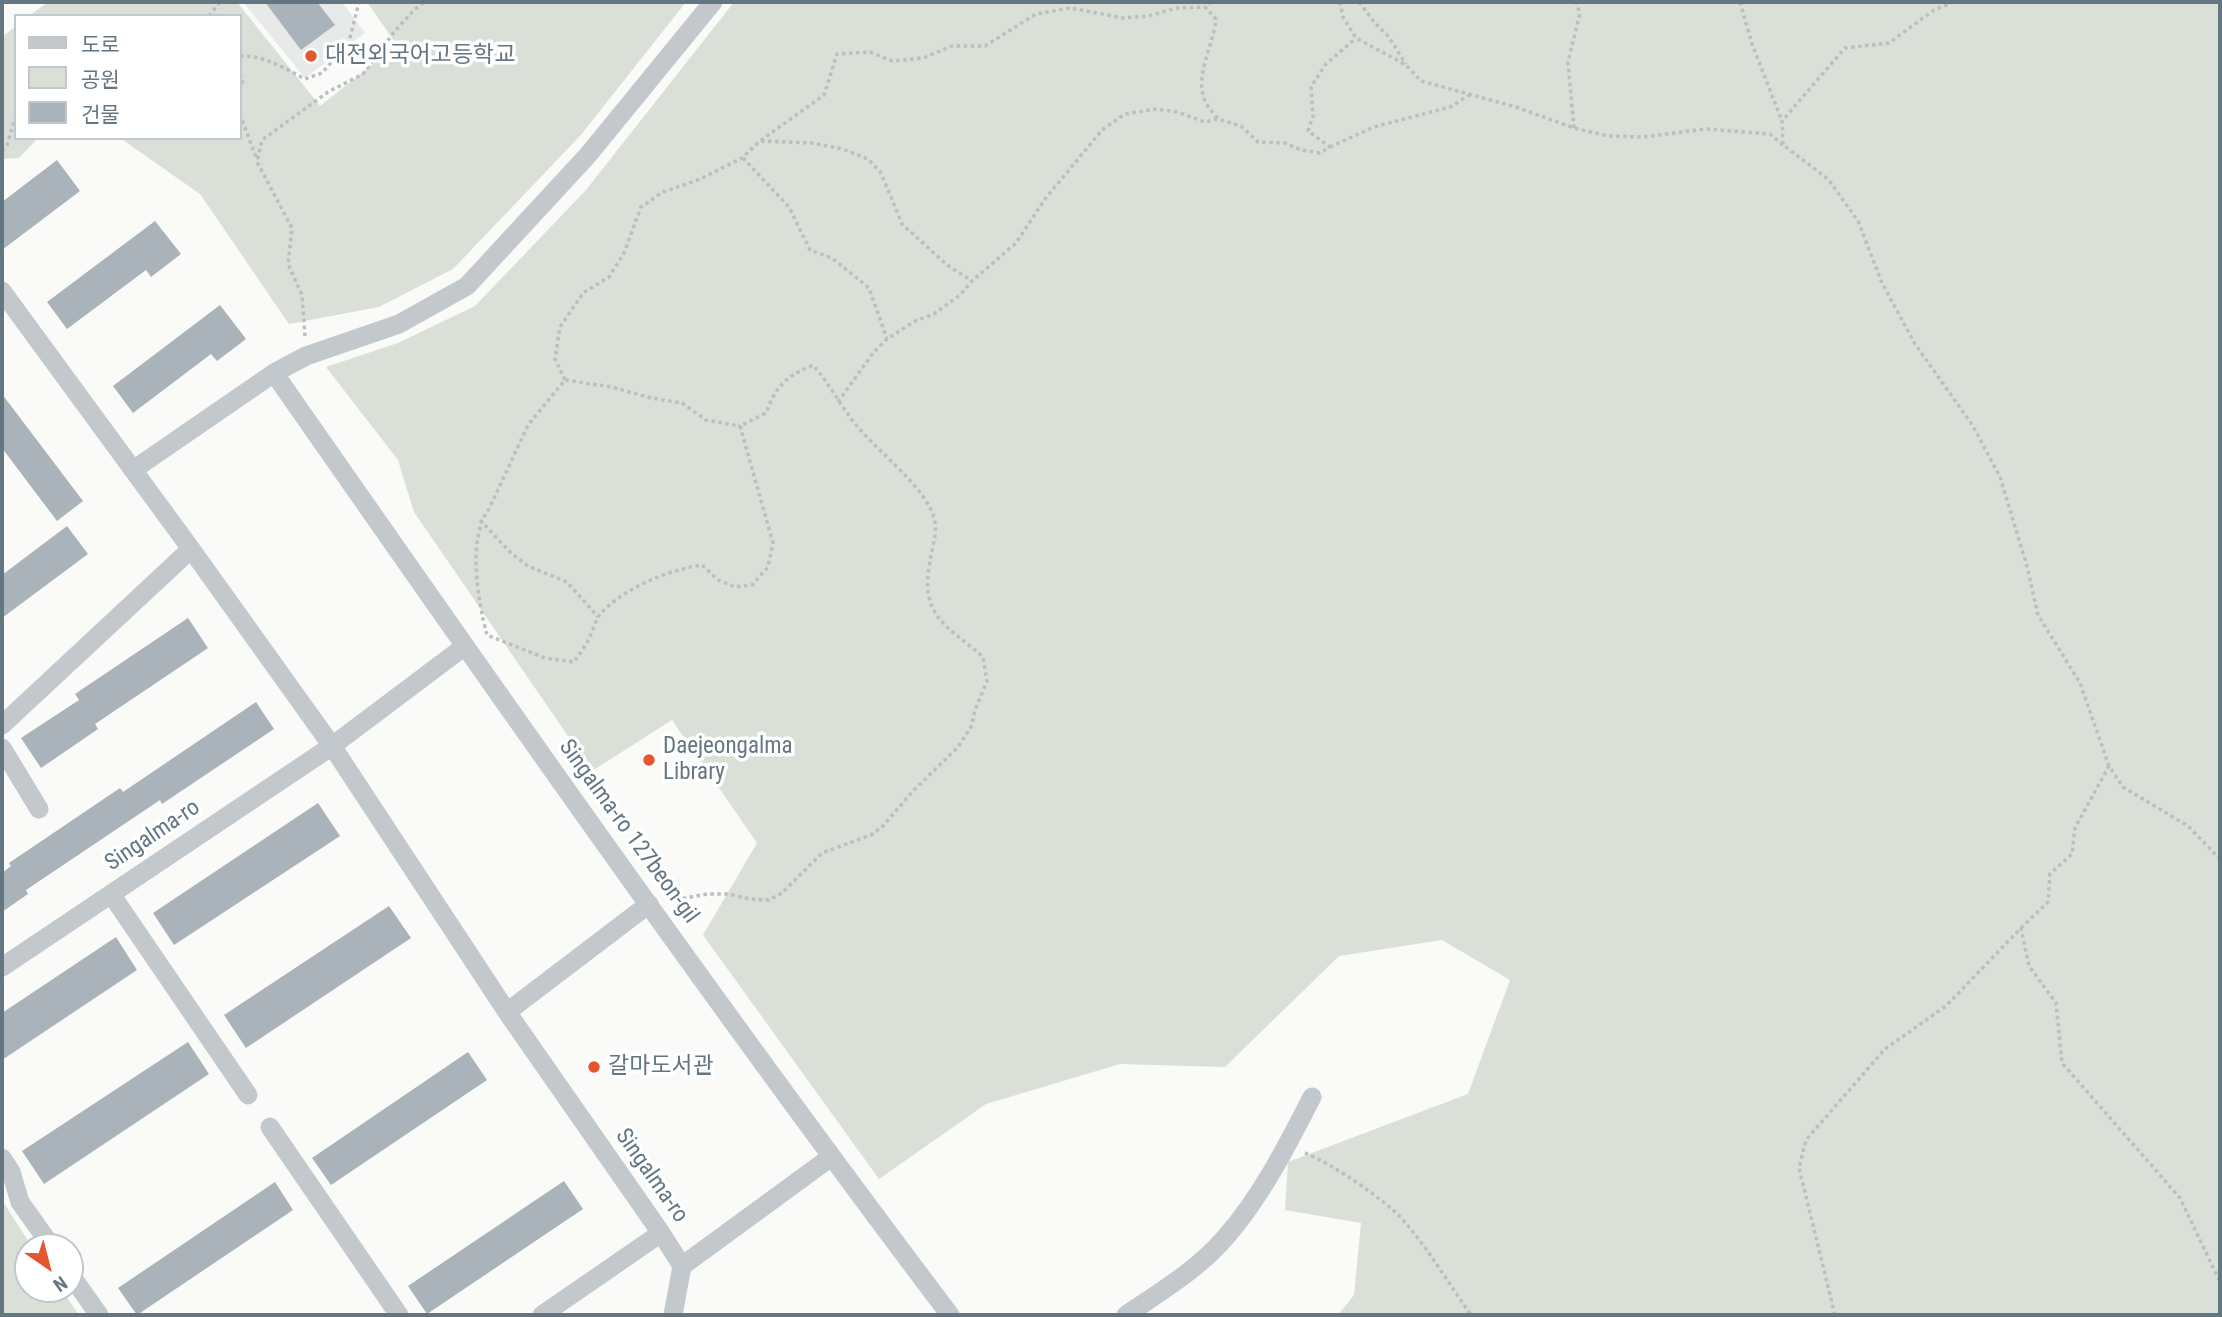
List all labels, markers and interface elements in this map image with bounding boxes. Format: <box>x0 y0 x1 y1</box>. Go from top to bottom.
legend <box>14 14 242 140</box>
text: 도로 <box>81 33 120 57</box>
place label: 대전외국어고등학교 <box>325 42 515 70</box>
marker: 대전외국어고등학교 <box>303 48 319 64</box>
text: 공원 <box>81 68 120 92</box>
text: 건물 <box>81 103 120 127</box>
place label: Daejeongalma Library <box>663 733 793 787</box>
street label: Singalma-ro 127beon-gil <box>552 735 704 929</box>
marker: Daejeongalma Library <box>641 752 657 768</box>
street label: Singalma-ro <box>100 794 206 878</box>
place label: 갈마도서관 <box>608 1053 714 1081</box>
marker: 갈마도서관 <box>586 1059 602 1075</box>
street label: Singalma-ro <box>609 1124 693 1228</box>
north arrow <box>14 1233 84 1303</box>
text: N <box>49 1271 72 1297</box>

